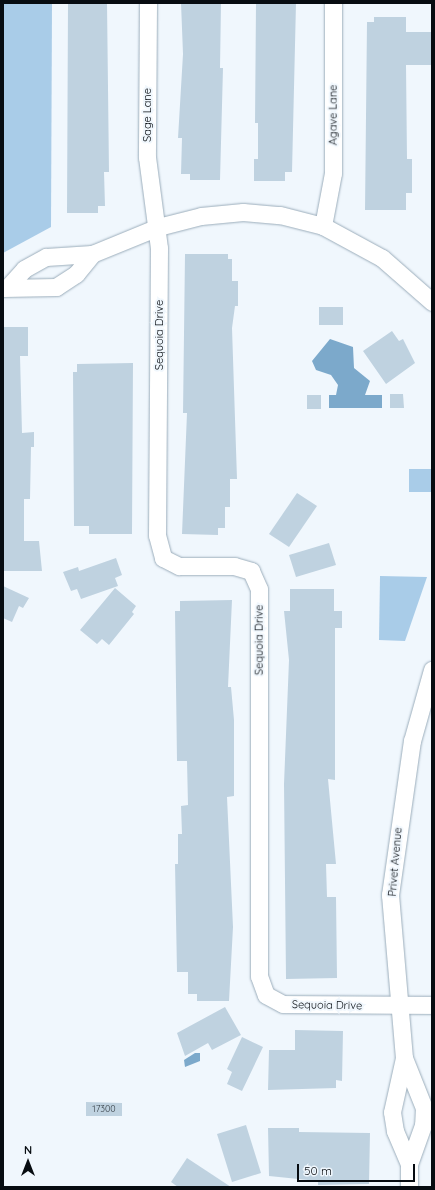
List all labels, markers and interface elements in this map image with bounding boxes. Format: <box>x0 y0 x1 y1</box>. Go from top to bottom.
street label: Agave Lane <box>326 85 340 145</box>
street label: Sage Lane <box>140 88 154 142</box>
street label: Sequoia Drive <box>152 300 166 370</box>
street label: Sequoia Drive <box>252 605 266 675</box>
street label: Privet Avenue <box>385 827 405 897</box>
street label: Sequoia Drive <box>292 998 362 1012</box>
house number: 17300 <box>92 1104 116 1114</box>
north arrow <box>8 1142 48 1182</box>
text: N <box>24 1143 32 1157</box>
scale bar <box>299 1156 417 1182</box>
text: 50 m <box>304 1163 332 1178</box>

